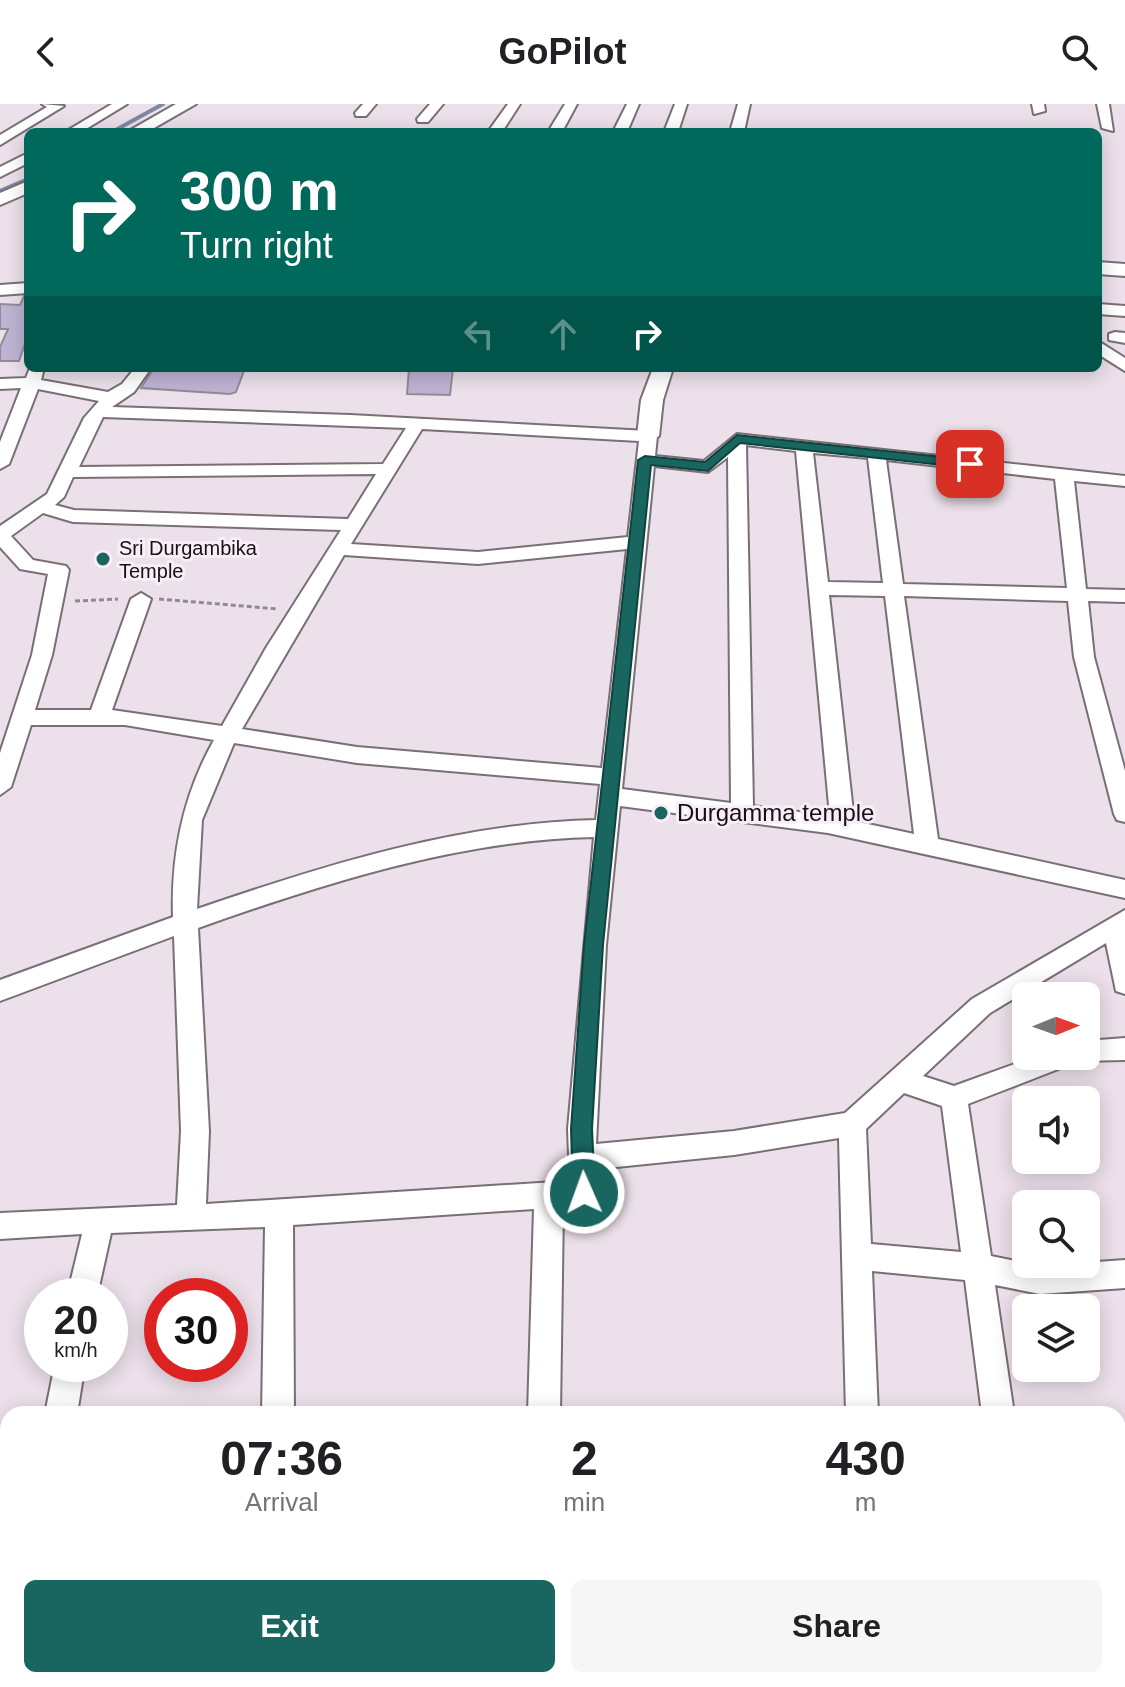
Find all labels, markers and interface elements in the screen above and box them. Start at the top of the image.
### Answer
icon: back [24,30,68,74]
icon: search [1057,30,1101,74]
text: GoPilot [499,31,627,72]
text: 300 m [180,159,339,222]
icon: right [48,160,152,264]
text: Turn right [180,225,333,266]
icon: left [457,312,501,356]
icon: ahead [541,312,585,356]
icon: right [625,312,669,356]
pin [936,430,1004,498]
icon: arrive [948,442,992,486]
place label: Sri Durgambika Temple [119,537,258,582]
marker: Sri Durgambika Temple [94,550,112,568]
place label: Durgamma temple [677,799,874,826]
marker: Durgamma temple [652,804,670,822]
north arrow [1012,982,1100,1070]
map controls [1012,982,1100,1382]
button: sound [1012,1086,1100,1174]
position arrow [542,1151,626,1235]
button: search [1012,1190,1100,1278]
speed limit sign: 30 [144,1278,248,1382]
button: layers [1012,1294,1100,1382]
text: 20 [54,1298,98,1342]
text: km/h [54,1339,98,1361]
text: 07:36 [220,1432,343,1485]
text: 2 [571,1432,598,1485]
text: 430 [826,1432,906,1485]
text: Arrival [245,1487,319,1517]
text: min [563,1487,605,1517]
text: m [855,1487,876,1517]
button: Exit [24,1580,555,1672]
button: Share [571,1580,1102,1672]

